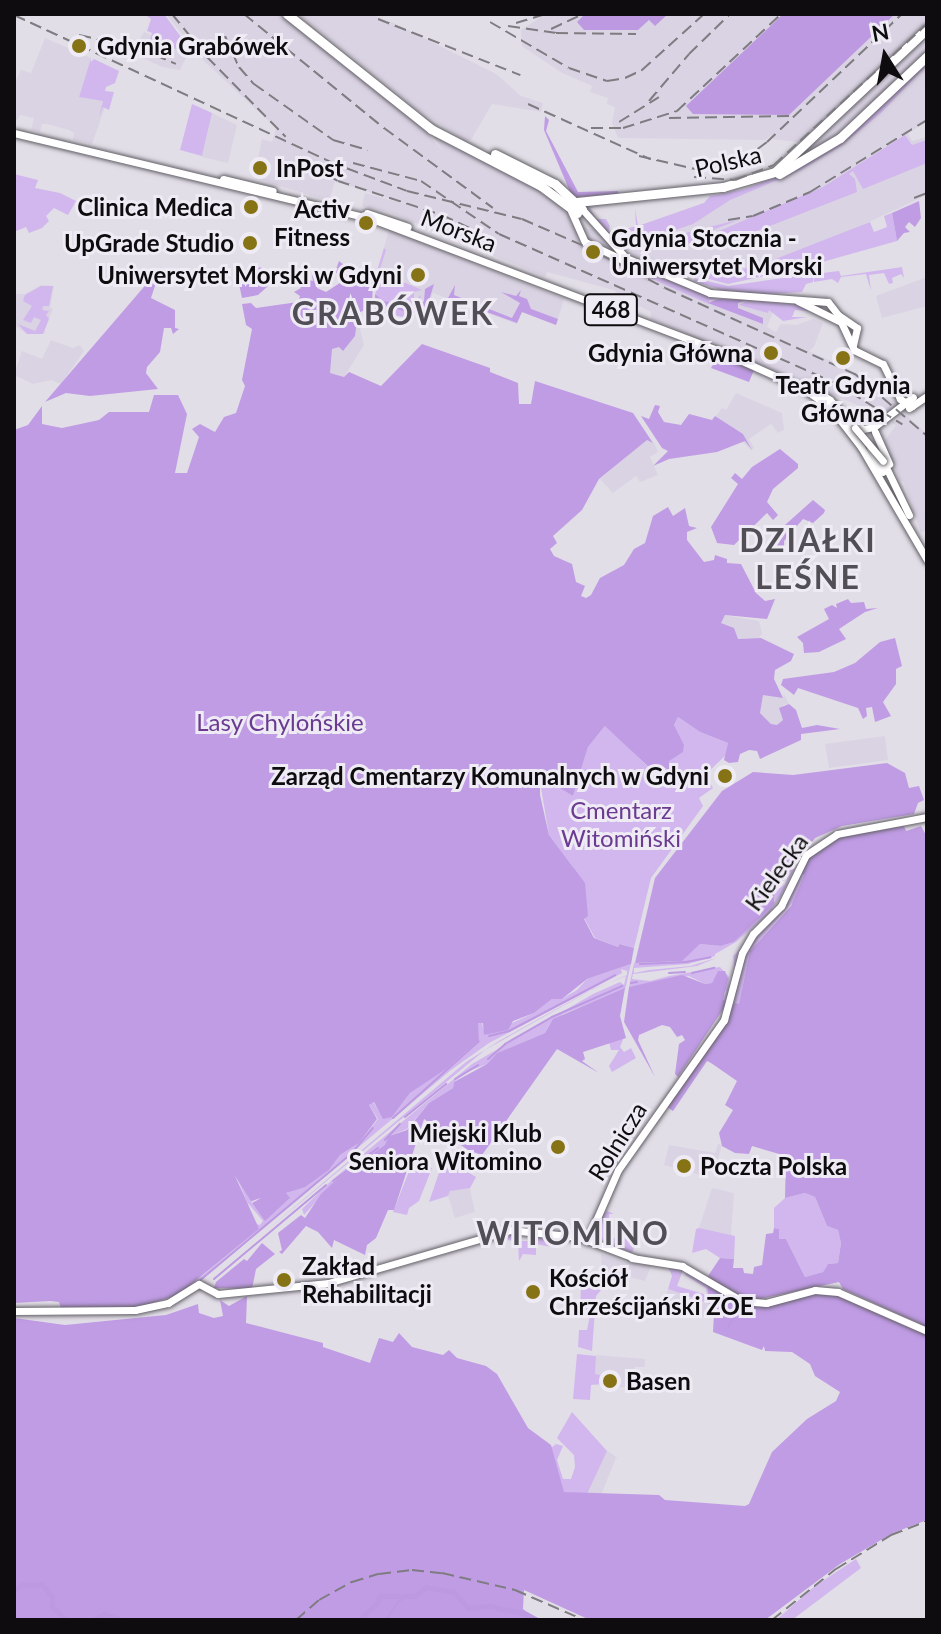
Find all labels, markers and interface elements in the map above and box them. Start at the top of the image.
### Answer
north arrow [845,16,925,96]
text: N [869,17,891,47]
place label: Gdynia Grabówek [97,32,288,60]
marker: Gdynia Grabówek [68,35,90,57]
street label: Polska [692,139,764,183]
place label: InPost [276,154,344,182]
marker: InPost [251,159,269,177]
place label: Clinica Medica [77,193,233,221]
place label: Activ Fitness [274,195,350,251]
marker: Clinica Medica [240,196,262,218]
street label: Morska [417,202,501,258]
marker: Activ Fitness [357,214,375,232]
place label: Gdynia Stocznia - Uniwersytet Morski [611,224,823,280]
place label: UpGrade Studio [64,229,234,257]
marker: UpGrade Studio [241,234,259,252]
marker: Gdynia Stocznia - Uniwersytet Morski [582,241,604,263]
place label: Uniwersytet Morski w Gdyni [96,261,402,289]
marker: Uniwersytet Morski w Gdyni [409,266,427,284]
road number: 468 [583,292,639,328]
district label: GRABÓWEK [292,294,494,332]
place label: Gdynia Główna [588,339,753,367]
marker: Gdynia Główna [760,342,782,364]
marker: Teatr Gdynia Główna [834,349,852,367]
place label: Teatr Gdynia Główna [775,371,911,427]
district label: DZIAŁKI LEŚNE [739,522,877,597]
park label: Lasy Chylońskie [196,708,364,736]
place label: Zarząd Cmentarzy Komunalnych w Gdyni [270,762,709,790]
marker: Zarząd Cmentarzy Komunalnych w Gdyni [716,767,734,785]
park label: Cmentarz Witomiński [561,796,681,852]
street label: Kielecka [738,828,814,916]
street label: Rolnicza [582,1097,652,1185]
place label: Miejski Klub Seniora Witomino [348,1119,542,1175]
marker: Miejski Klub Seniora Witomino [549,1138,567,1156]
place label: Poczta Polska [700,1152,847,1180]
marker: Poczta Polska [675,1157,693,1175]
district label: WITOMINO [476,1214,670,1252]
place label: Zakład Rehabilitacji [302,1252,432,1308]
place label: Kościół Chrześcijański ZOE [549,1264,754,1320]
marker: Zakład Rehabilitacji [273,1269,295,1291]
marker: Kościół Chrześcijański ZOE [524,1283,542,1301]
place label: Basen [626,1367,691,1395]
marker: Basen [601,1372,619,1390]

